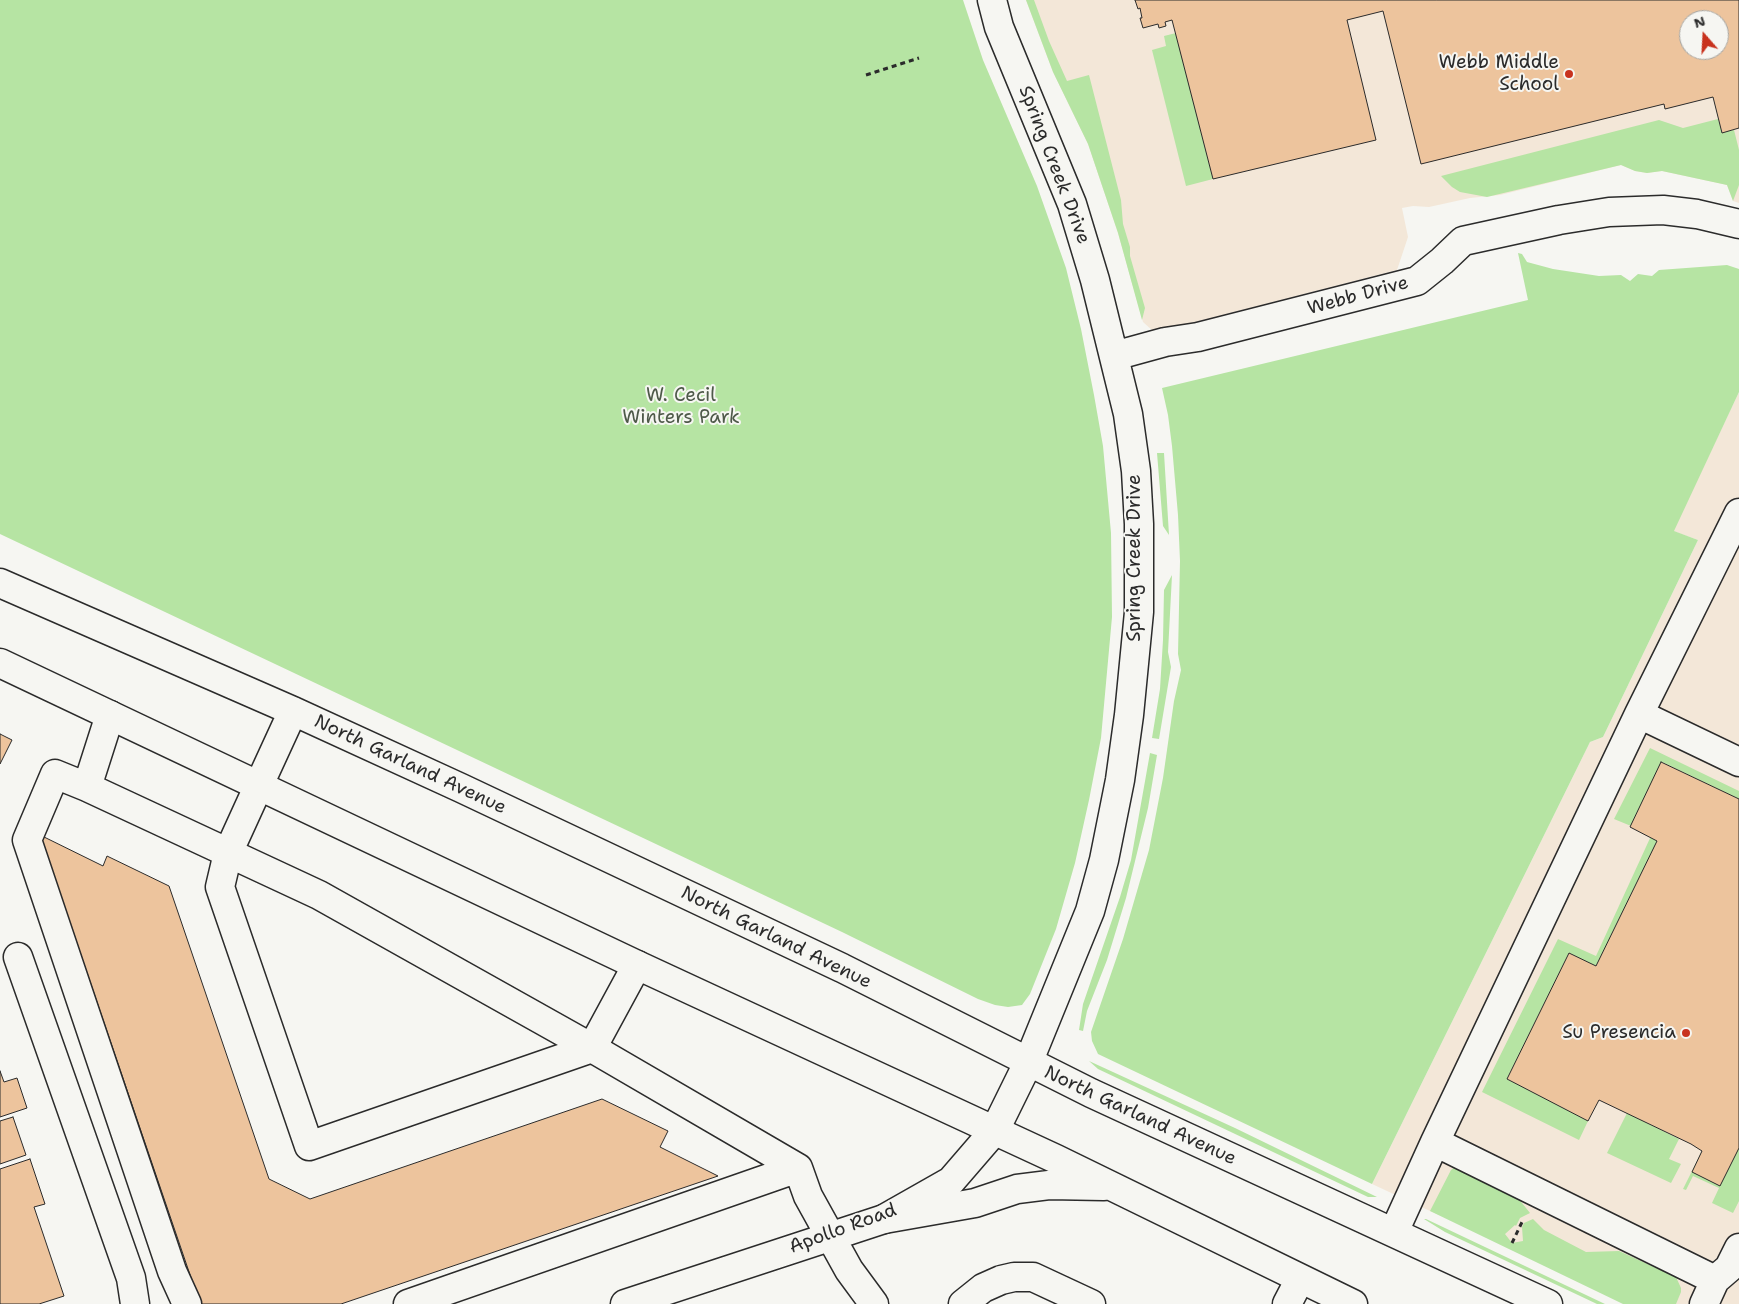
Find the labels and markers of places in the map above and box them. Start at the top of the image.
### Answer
place label: Webb Middle School [1438,52,1559,96]
marker: Webb Middle School [1563,68,1575,80]
place label: Su Presencia [1562,1022,1676,1044]
marker: Su Presencia [1680,1027,1692,1039]

